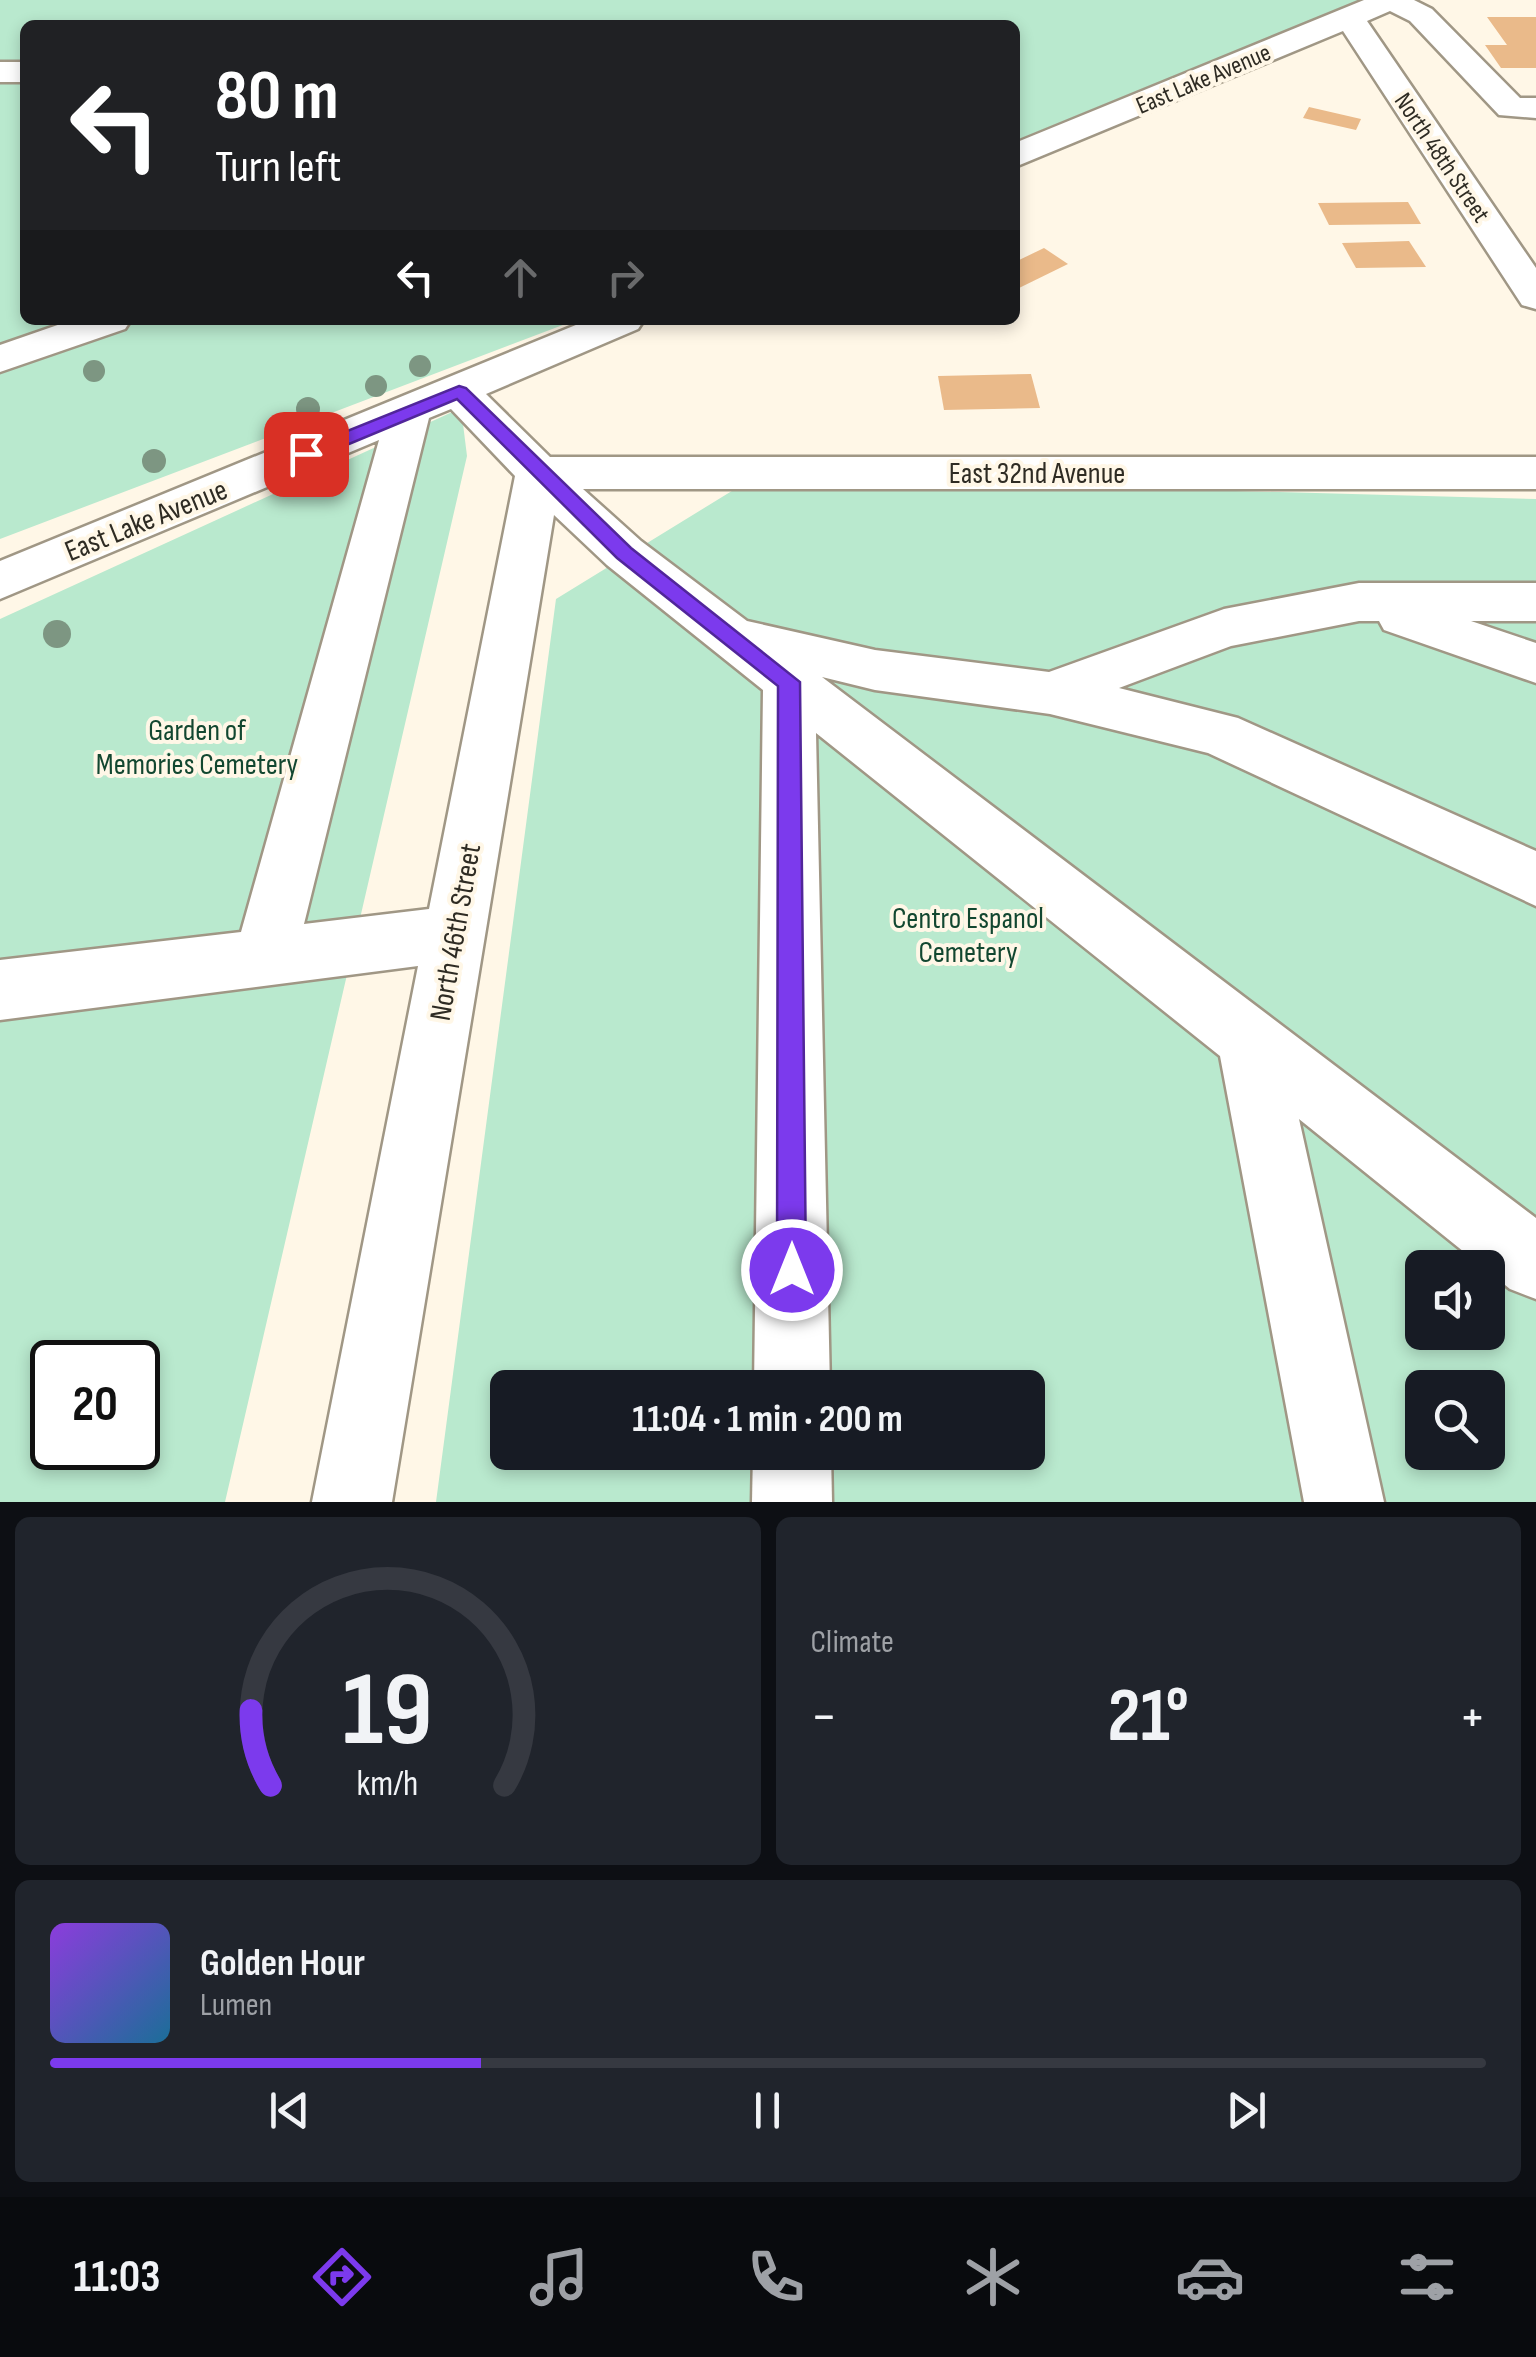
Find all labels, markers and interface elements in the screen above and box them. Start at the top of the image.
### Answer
street label: East Lake Avenue [1132,37,1276,122]
text: 80 m [215,55,339,139]
icon: left [50,60,180,190]
street label: North 48th Street [1387,87,1496,228]
text: Turn left [215,140,341,195]
icon: left [388,250,443,305]
icon: ahead [493,250,548,305]
icon: right [598,250,653,305]
pin [264,412,349,497]
icon: arrive [279,427,334,482]
street label: East 32nd Avenue [949,456,1125,492]
street label: East Lake Avenue [60,472,233,570]
park label: Garden of Memories Cemetery [96,713,299,783]
street label: North 46th Street [423,841,489,1024]
park label: Centro Espanol Cemetery [892,901,1044,971]
position arrow [740,1218,844,1322]
map controls [1405,1250,1505,1470]
button: sound [1405,1250,1505,1350]
speed limit sign: 20 [30,1340,160,1470]
button: search [1405,1370,1505,1470]
text: 11:04 · 1 min · 200 m [632,1397,903,1442]
text: Climate [811,1623,894,1662]
text: 19 [343,1649,433,1774]
text: 21° [1108,1672,1189,1763]
text: − [811,1684,837,1751]
text: + [1459,1684,1486,1751]
text: km/h [357,1763,419,1806]
text: Golden Hour [200,1941,365,1986]
text: Lumen [200,1986,272,2025]
icon: previous [262,2083,317,2138]
icon: pause [740,2083,795,2138]
icon: next [1219,2083,1274,2138]
icon: directions [307,2242,377,2312]
icon: music [524,2242,594,2312]
icon: phone [741,2242,811,2312]
icon: climate [958,2242,1028,2312]
icon: car [1175,2242,1245,2312]
icon: filters [1392,2242,1462,2312]
text: 11:03 [74,2250,160,2305]

